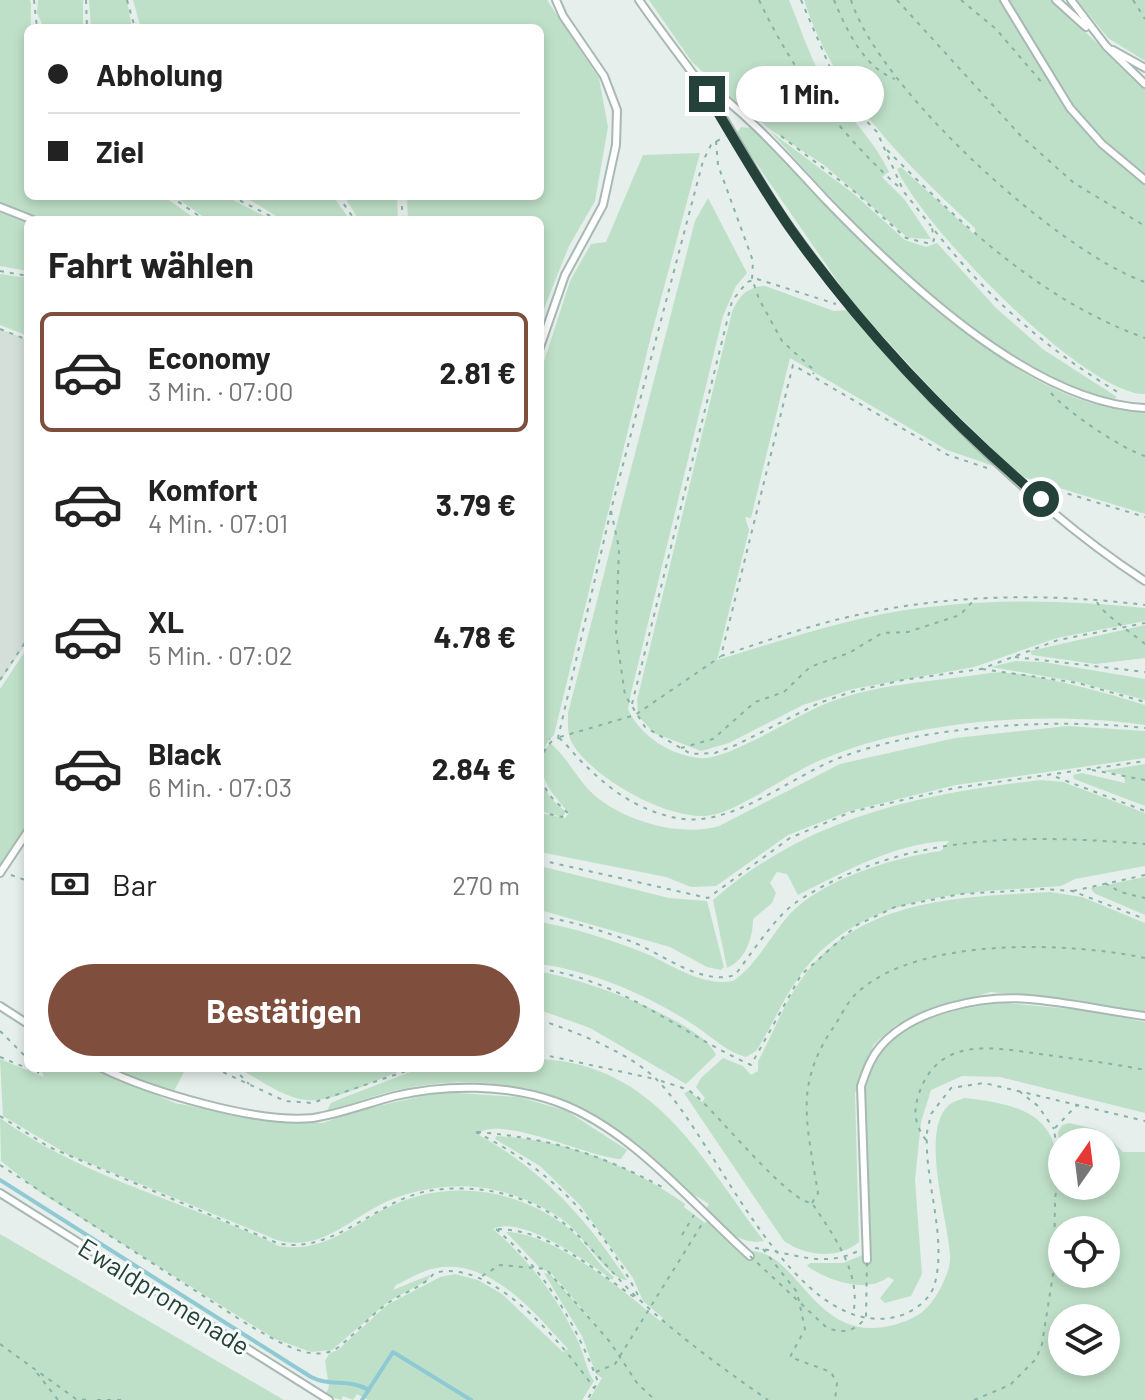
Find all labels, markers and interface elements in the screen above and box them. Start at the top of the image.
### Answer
text: Abholung [96,56,223,92]
callout: 1 Min. [735,66,883,122]
route end [689,76,725,112]
text: 1 Min. [780,78,840,109]
text: Ziel [96,133,144,169]
text: Fahrt wählen [48,242,254,285]
icon: car [52,336,124,408]
text: Economy [148,339,271,375]
text: 2.81 € [440,354,516,390]
text: 3 Min. · 07:00 [148,375,294,406]
icon: car [52,468,124,540]
text: Komfort [148,471,258,507]
route start [1023,481,1059,517]
text: 3.79 € [436,486,516,522]
text: 4 Min. · 07:01 [148,507,288,538]
icon: car [52,600,124,672]
text: XL [148,603,184,639]
text: 4.78 € [434,618,516,654]
text: 5 Min. · 07:02 [148,639,293,670]
icon: car [52,732,124,804]
text: Black [148,735,222,771]
text: 2.84 € [432,750,516,786]
text: 6 Min. · 07:03 [148,771,292,802]
icon: cash [48,862,92,906]
text: Bar [112,866,157,902]
text: 270 m [452,869,520,900]
button: Bestätigen [48,964,520,1056]
north arrow [1048,1128,1120,1200]
map controls [1048,1128,1120,1376]
button: locate [1048,1216,1120,1288]
street label: Ewaldpromenade [73,1231,256,1361]
button: layers [1048,1304,1120,1376]

